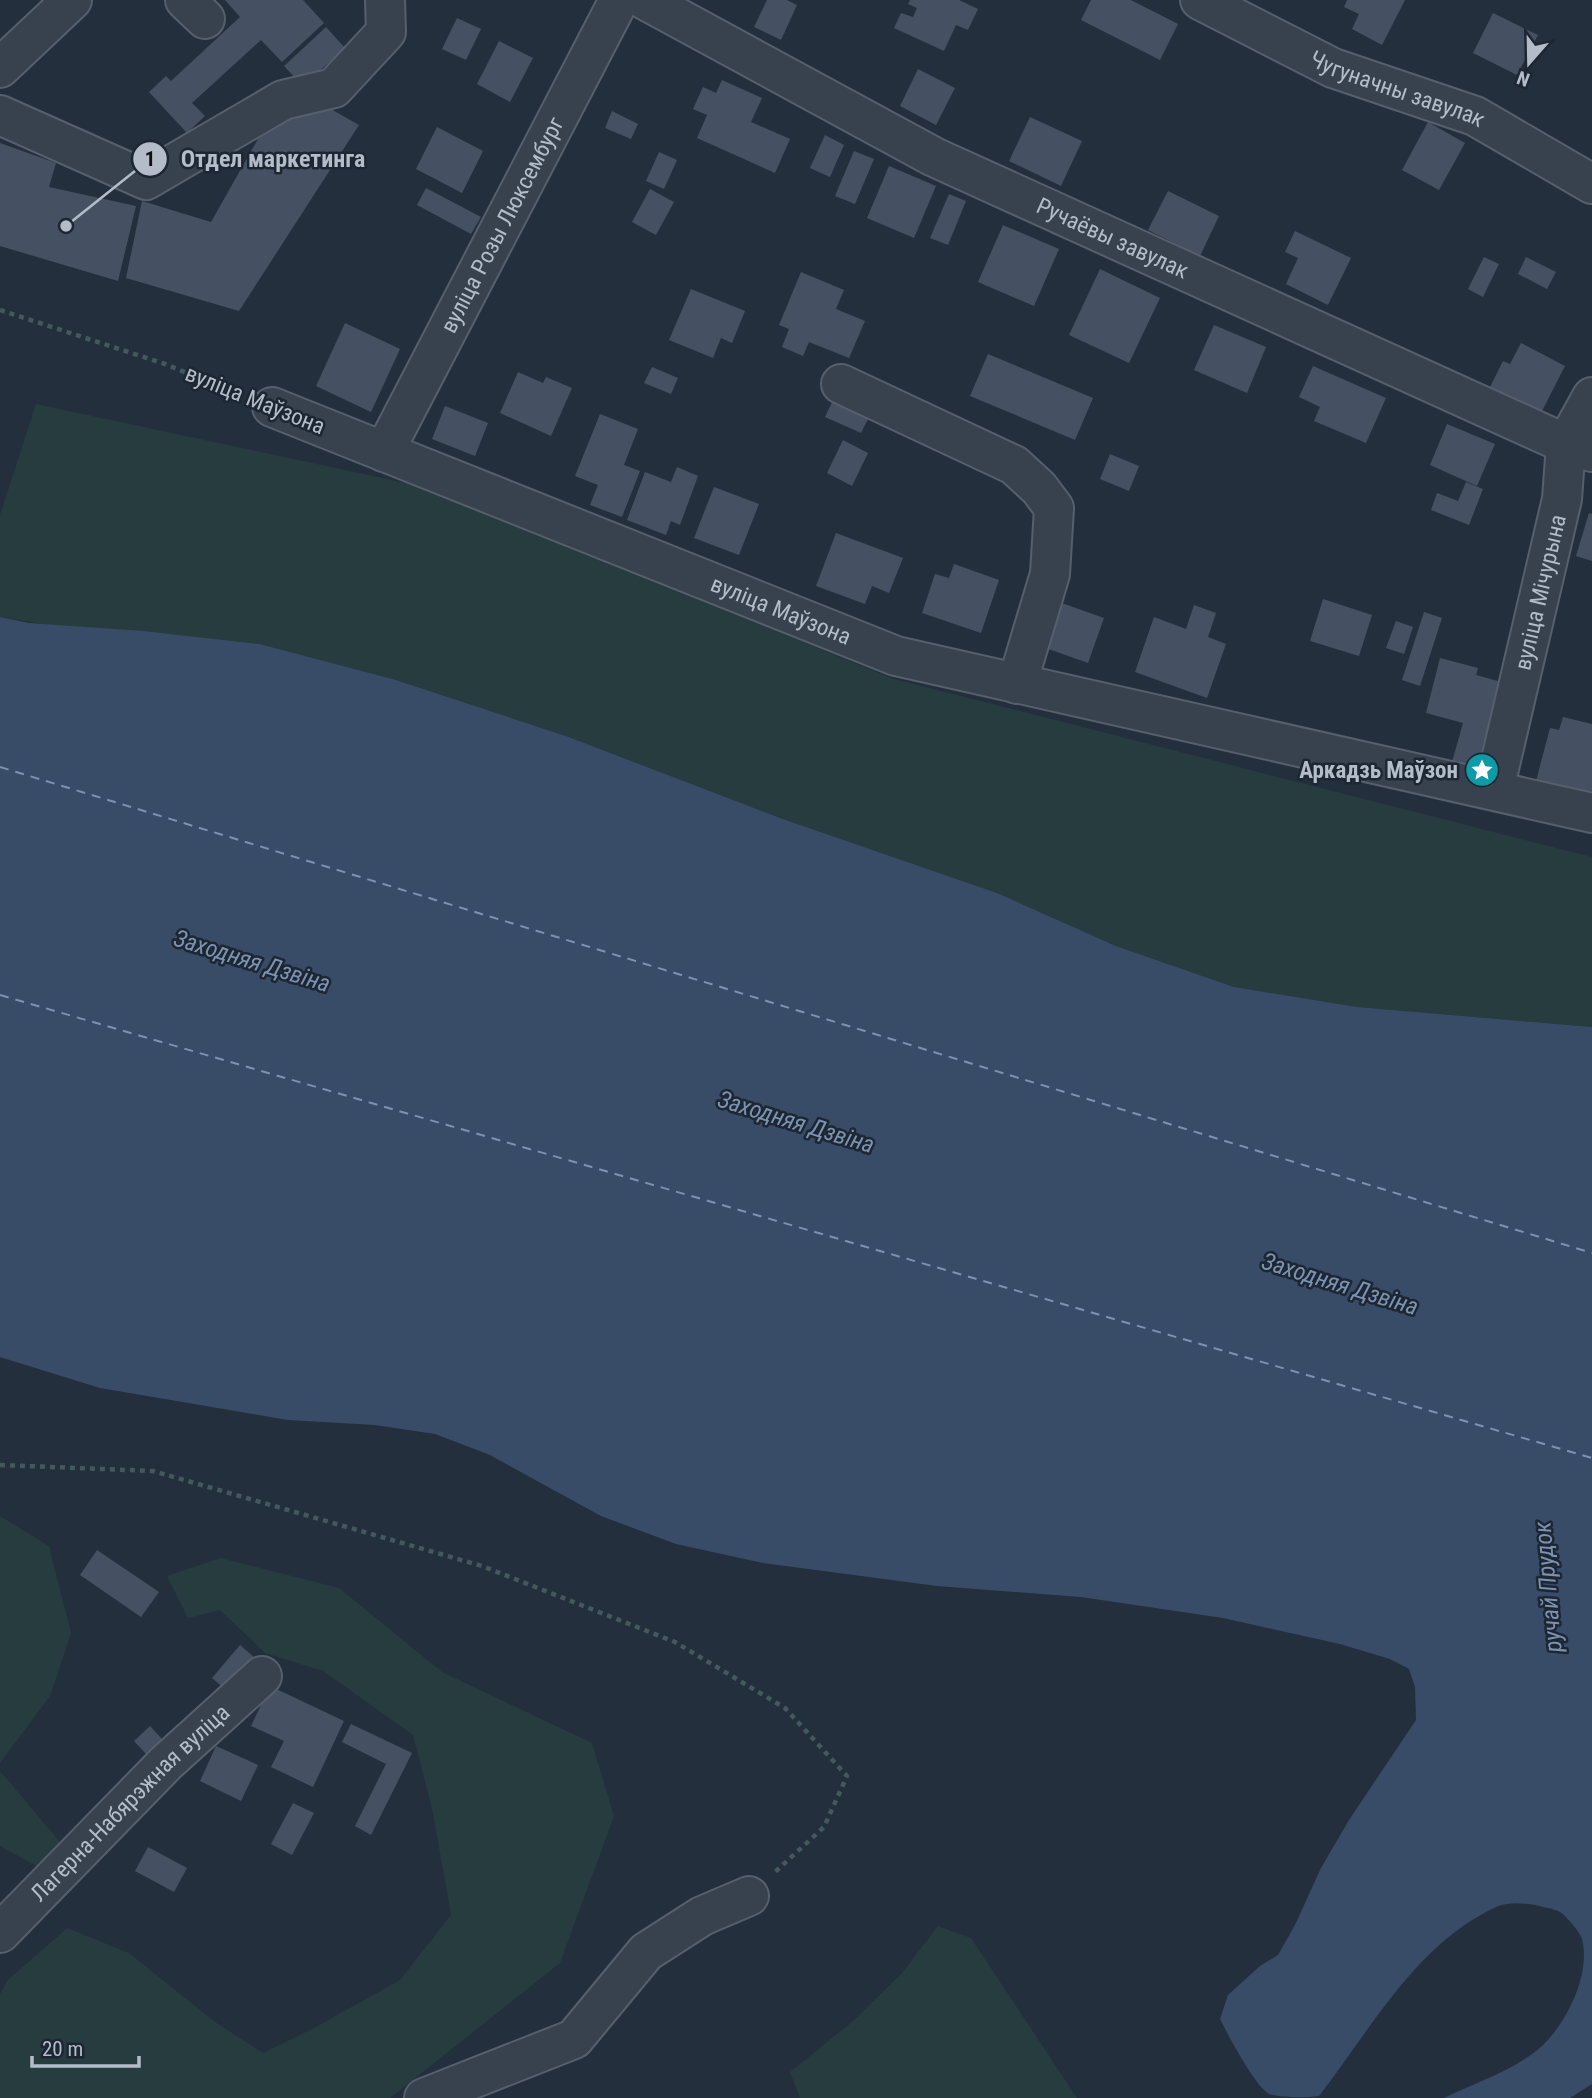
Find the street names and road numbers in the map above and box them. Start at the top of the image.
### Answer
street label: Чугуначны завулак [1305,45,1490,132]
street label: вуліца Розы Люксембург [435,112,570,337]
street label: Ручаёвы завулак [1032,192,1193,284]
street label: вуліца Маўзона [181,360,329,440]
street label: вуліца Мічурына [1509,512,1571,673]
street label: вуліца Маўзона [707,570,855,650]
street label: Лагерна-Набярэжная вуліца [25,1699,235,1907]

